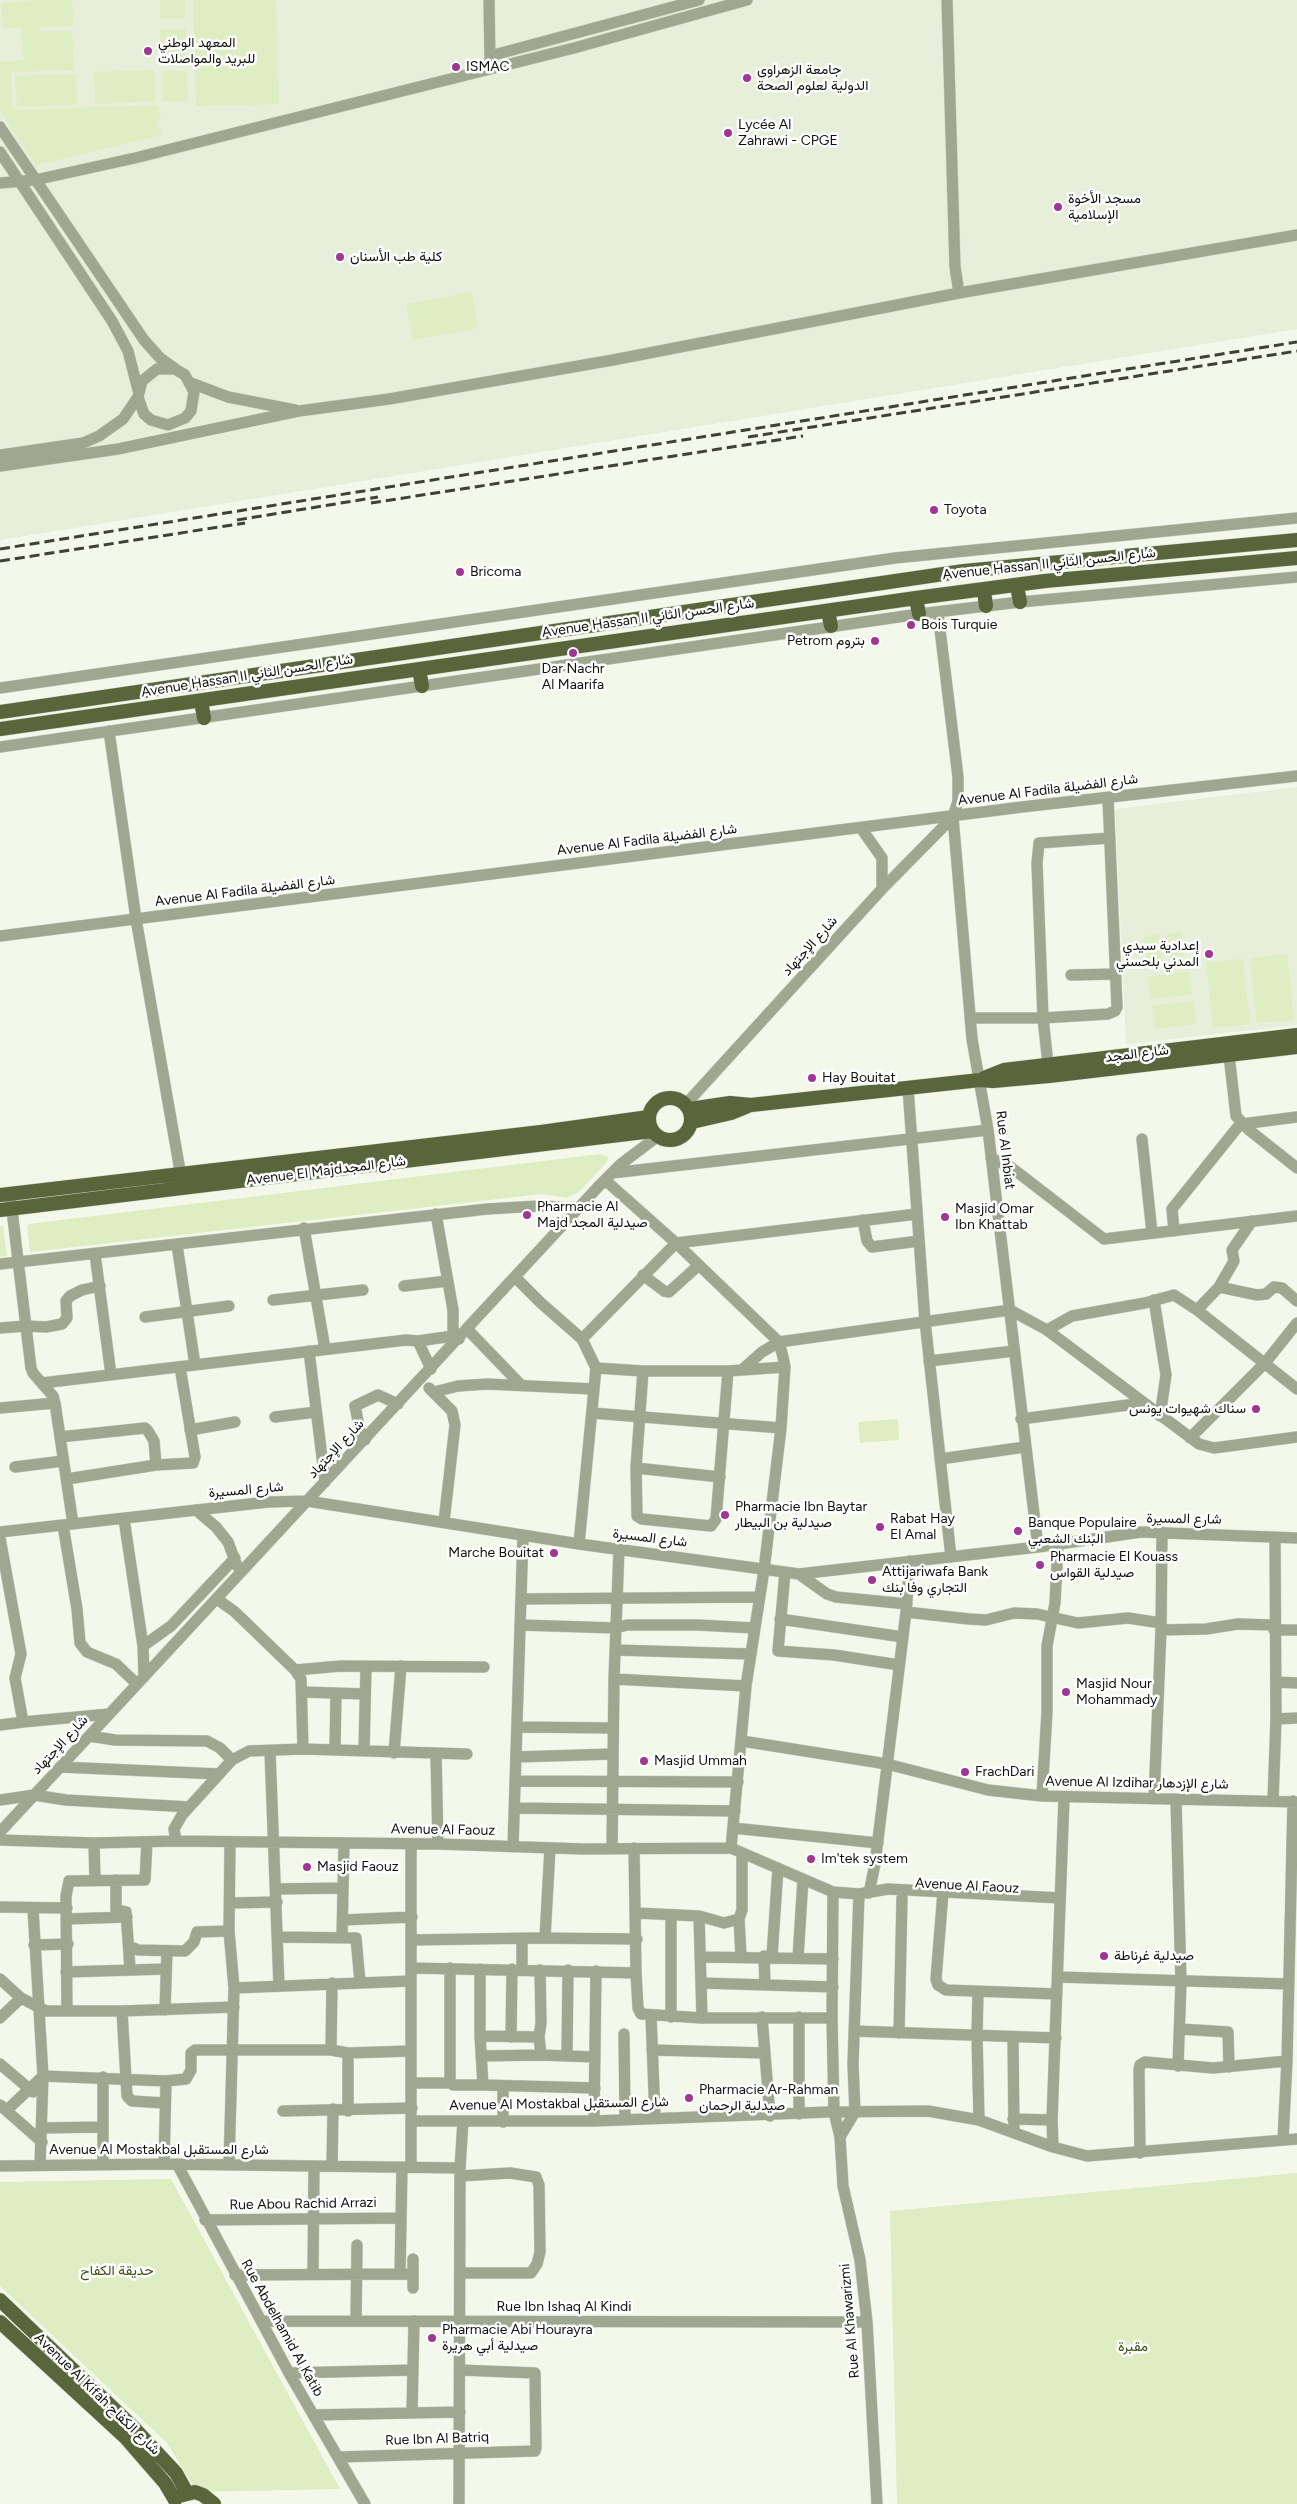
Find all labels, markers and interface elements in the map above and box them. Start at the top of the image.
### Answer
place label: المعهد الوطني للبريد والمواصلات [158,35,255,68]
marker: المعهد الوطني للبريد والمواصلات [142,45,154,57]
place label: ISMAC [466,59,510,75]
marker: ISMAC [450,61,462,73]
place label: جامعة الزهراوي الدولية لعلوم الصحة [757,62,868,94]
marker: جامعة الزهراوي الدولية لعلوم الصحة [741,72,753,84]
place label: Lycée Al Zahrawi - CPGE [738,117,838,150]
marker: Lycée Al Zahrawi - CPGE [722,127,734,139]
place label: مسجد الأخوة الإسلامية [1068,191,1141,223]
marker: مسجد الأخوة الإسلامية [1052,201,1064,213]
place label: كلية طب الأسنان [350,249,442,265]
marker: كلية طب الأسنان [334,251,346,263]
place label: Toyota [944,502,987,518]
marker: Toyota [928,504,940,516]
street label: Avenue Hassan II شارع الحسن الثاني [942,544,1156,584]
place label: Bricoma [470,564,521,580]
marker: Bricoma [454,566,466,578]
street label: Avenue Hassan II شارع الحسن الثاني [541,595,755,641]
place label: Bois Turquie [921,617,997,633]
marker: Bois Turquie [905,619,917,631]
place label: Petrom بتروم [787,633,865,649]
marker: Petrom بتروم [869,635,881,647]
marker: Dar Nachr Al Maarifa [567,647,579,659]
street label: Avenue Hassan II شارع الحسن الثاني [140,651,354,701]
place label: Dar Nachr Al Maarifa [541,661,605,694]
street label: Avenue Al Fadila شارع الفضيلة [957,771,1139,809]
street label: Avenue Al Fadila شارع الفضيلة [556,821,738,859]
street label: Avenue Al Fadila شارع الفضيلة [154,872,336,910]
street label: شارع الإجتهاد [779,913,841,979]
place label: إعدادية سيدي المدني بلحسني [1116,938,1199,970]
marker: إعدادية سيدي المدني بلحسني [1203,948,1215,960]
street label: شارع المجد [1104,1042,1170,1066]
place label: Hay Bouitat [822,1070,896,1086]
marker: Hay Bouitat [806,1072,818,1084]
street label: Rue Al Inbiat [992,1110,1018,1190]
street label: Avenue El Majdشارع المجد [245,1153,407,1189]
place label: Pharmacie Al Majd صيدلية المجد [537,1199,648,1232]
place label: Masjid Omar Ibn Khattab [955,1201,1034,1234]
marker: Pharmacie Al Majd صيدلية المجد [521,1209,533,1221]
marker: Masjid Omar Ibn Khattab [939,1211,951,1223]
place label: سناك شهيوات يونس [1129,1401,1246,1417]
marker: سناك شهيوات يونس [1250,1403,1262,1415]
street label: شارع الإجتهاد [304,1416,368,1482]
street label: شارع المسيرة [208,1478,284,1502]
place label: Pharmacie Ibn Baytar صيدلية بن البيطار [735,1499,867,1531]
marker: Pharmacie Ibn Baytar صيدلية بن البيطار [719,1509,731,1521]
street label: شارع المسيرة [1146,1510,1222,1528]
place label: Rabat Hay El Amal [890,1511,955,1544]
place label: Banque Populaire البنك الشعبي [1028,1515,1137,1548]
marker: Rabat Hay El Amal [874,1521,886,1533]
street label: شارع المسيرة [612,1525,688,1551]
marker: Banque Populaire البنك الشعبي [1012,1525,1024,1537]
place label: Marche Bouitat [448,1545,544,1561]
marker: Marche Bouitat [548,1547,560,1559]
place label: Pharmacie El Kouass صيدلية القواس [1050,1549,1178,1581]
marker: Pharmacie El Kouass صيدلية القواس [1034,1559,1046,1571]
place label: Attijariwafa Bank التجاري وفا بنك [882,1564,988,1596]
marker: Attijariwafa Bank التجاري وفا بنك [866,1574,878,1586]
place label: Masjid Nour Mohammady [1076,1676,1157,1708]
marker: Masjid Nour Mohammady [1060,1686,1072,1698]
street label: شارع الإجتهاد [28,1712,92,1778]
place label: Masjid Ummah [654,1753,747,1769]
marker: Masjid Ummah [638,1755,650,1767]
place label: FrachDari [975,1764,1034,1780]
marker: FrachDari [959,1766,971,1778]
street label: Avenue Al Izdihar شارع الإزدهار [1045,1773,1229,1793]
street label: Avenue Al Faouz [391,1821,495,1839]
place label: Im'tek system [821,1851,908,1867]
marker: Im'tek system [805,1853,817,1865]
place label: Masjid Faouz [317,1859,399,1875]
marker: Masjid Faouz [301,1861,313,1873]
street label: Avenue Al Faouz [914,1875,1020,1897]
place label: صيدلية غرناطة [1114,1948,1194,1964]
marker: صيدلية غرناطة [1098,1950,1110,1962]
place label: Pharmacie Ar-Rahman صيدلية الرحمان [699,2082,838,2114]
marker: Pharmacie Ar-Rahman صيدلية الرحمان [683,2092,695,2104]
street label: Avenue Al Mostakbal شارع المستقبل [449,2094,669,2114]
street label: Avenue Al Mostakbal شارع المستقبل [49,2142,269,2158]
street label: Rue Abou Rachid Arrazi [229,2194,377,2214]
street label: Rue Abdelhamid Al Katib [237,2256,327,2400]
park label: حديقة الكفاح [80,2263,154,2279]
street label: Rue Al Khawarizmi [837,2263,863,2379]
street label: Rue Ibn Ishaq Al Kindi [497,2299,631,2315]
place label: Pharmacie Abi Hourayra صيدلية أبي هريرة [442,2322,593,2354]
street label: Avenue Al Kifah شارع الكفاح [31,2330,163,2458]
marker: Pharmacie Abi Hourayra صيدلية أبي هريرة [426,2332,438,2344]
park label: مقبرة [1118,2339,1148,2355]
street label: Rue Ibn Al Batriq [385,2429,489,2449]

